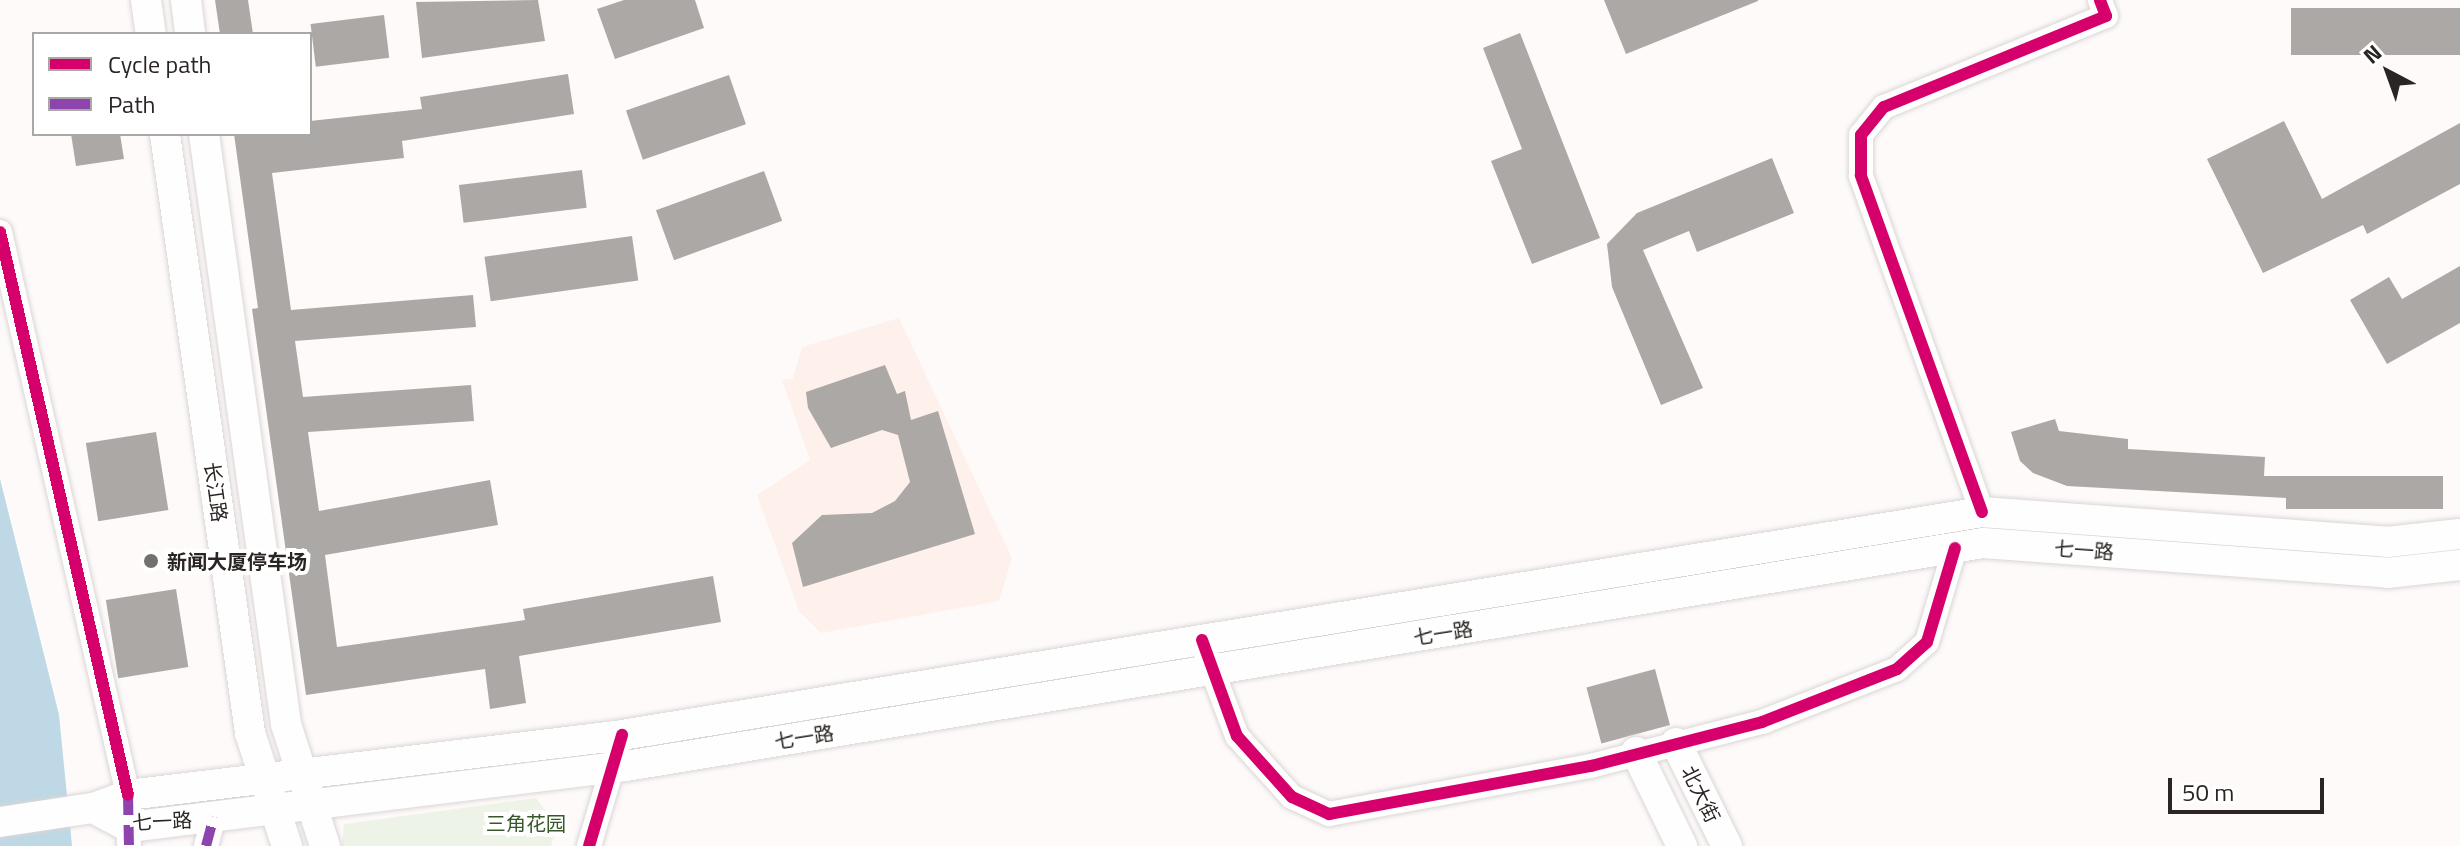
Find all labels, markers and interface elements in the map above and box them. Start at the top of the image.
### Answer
legend [32,32,312,136]
north arrow [2348,32,2428,112]
text: N [2355,36,2389,72]
text: Cycle path [108,46,211,82]
text: Path [108,86,155,122]
street label: 长江路 [200,461,232,523]
street label: 七一路 [2053,536,2115,564]
place label: 新闻大厦停车场 [167,549,307,573]
marker: 新闻大厦停车场 [142,552,160,570]
street label: 七一路 [1411,616,1475,650]
street label: 七一路 [772,720,836,754]
street label: 北大街 [1677,762,1725,826]
scale bar [2172,762,2328,812]
text: 50 m [2182,774,2234,810]
street label: 七一路 [131,807,193,835]
park label: 三角花园 [486,811,566,835]

